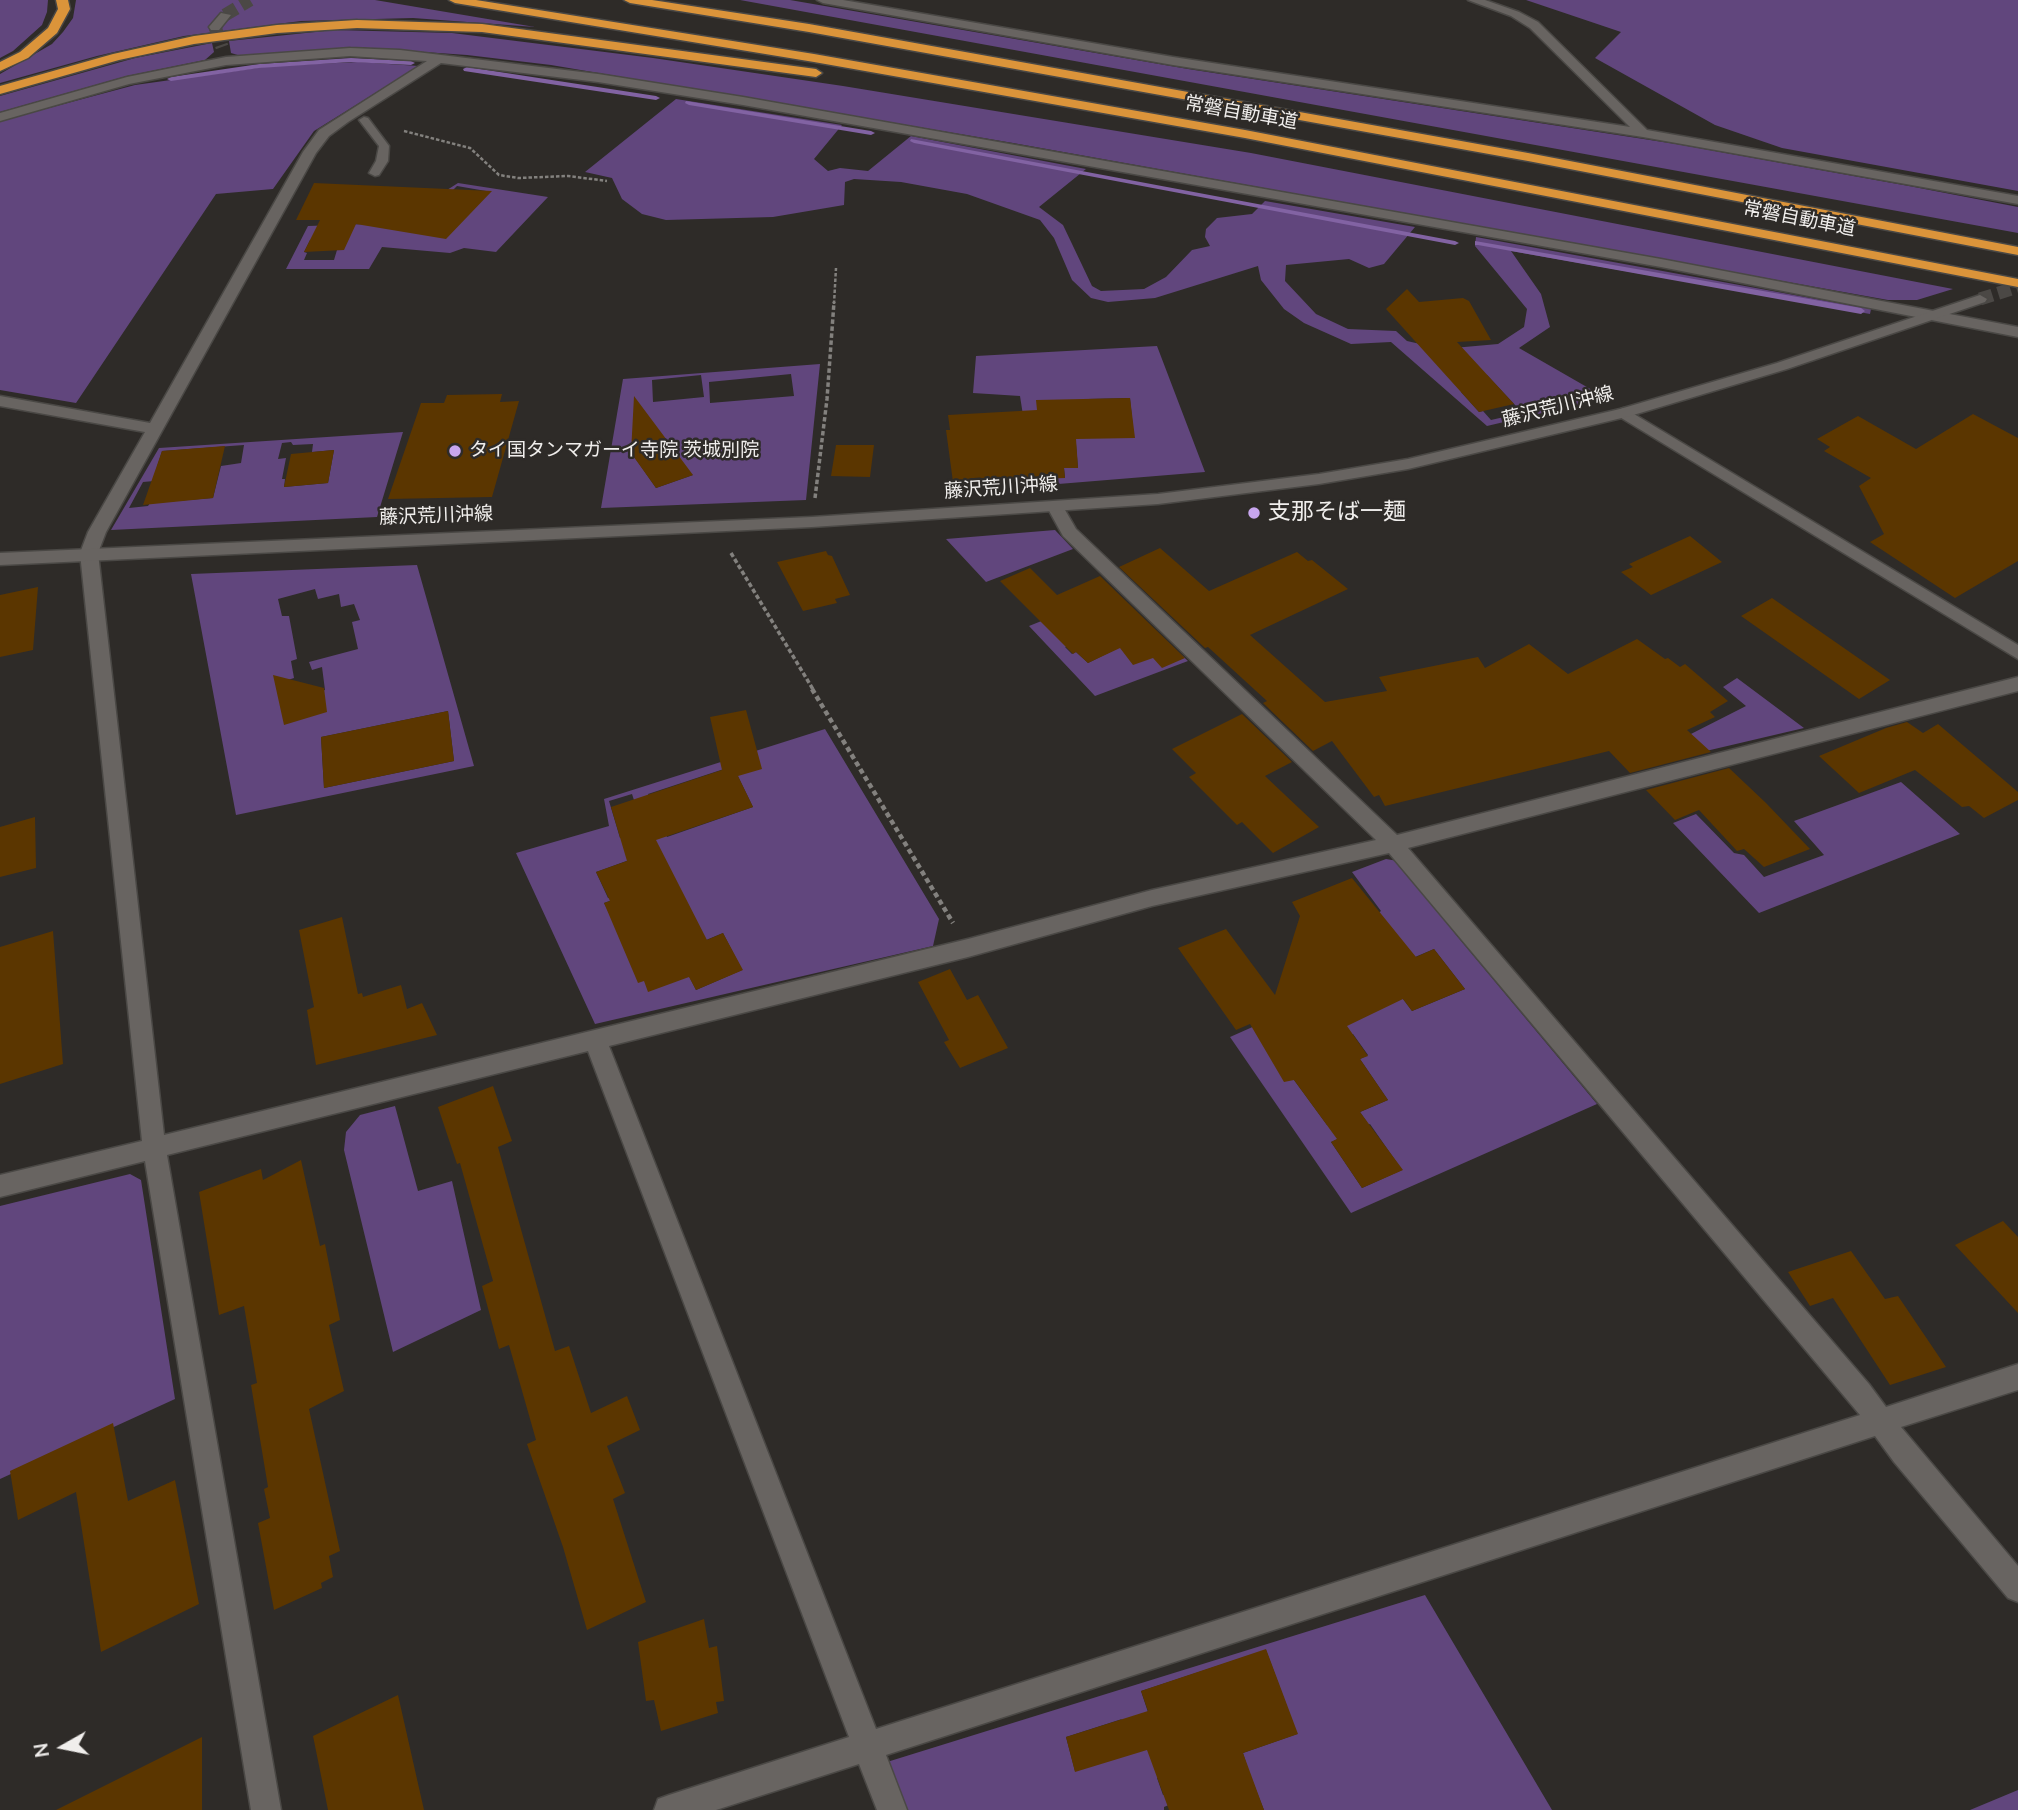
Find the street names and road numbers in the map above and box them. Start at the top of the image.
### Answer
street label: 常磐自動車道 [1183,93,1299,135]
street label: 常磐自動車道 [1741,198,1857,242]
street label: 藤沢荒川沖線 [1500,383,1616,433]
street label: 藤沢荒川沖線 [943,474,1059,504]
street label: 藤沢荒川沖線 [379,504,493,530]

